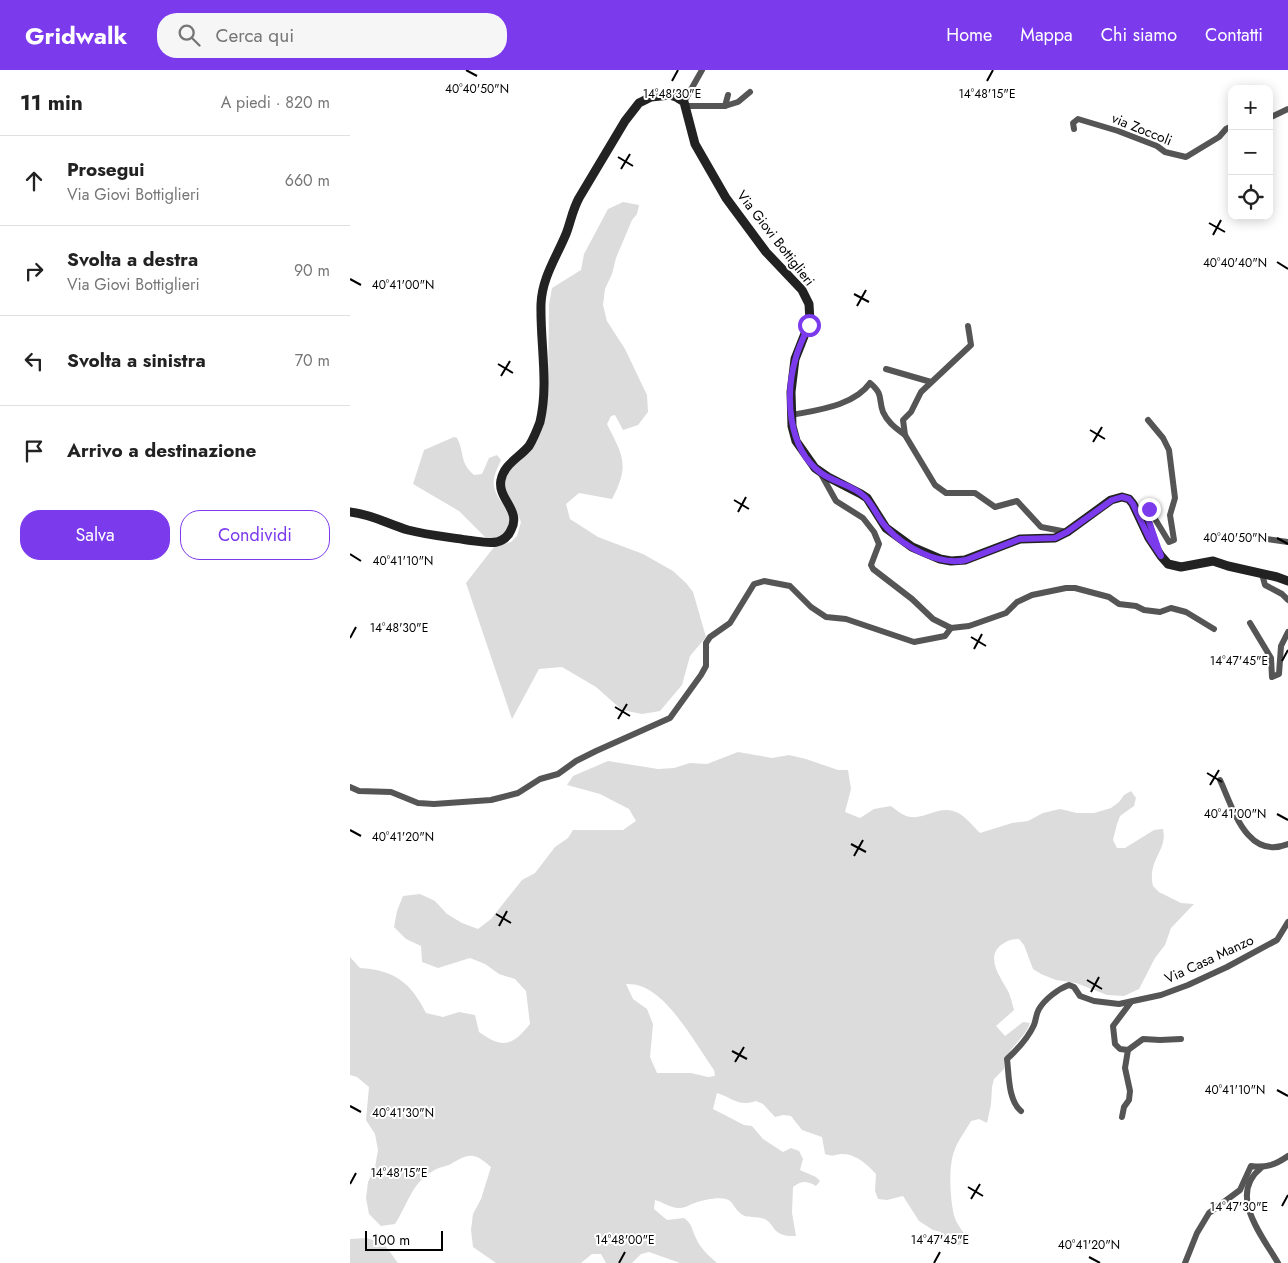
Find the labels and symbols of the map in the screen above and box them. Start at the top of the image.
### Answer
text: 40°40'50"N [445,80,509,98]
text: 14°48'30"E [643,85,701,103]
text: 14°48'15"E [958,85,1016,103]
street label: via Zoccoli [1109,108,1175,150]
street label: Via Giovi Bottiglieri [732,186,820,290]
text: 40°40'40"N [1203,254,1267,272]
text: 40°41'00"N [372,276,434,294]
route start [798,314,821,337]
route end [1138,498,1161,521]
text: 40°40'50"N [1203,529,1267,547]
text: 40°41'10"N [373,552,433,570]
text: 14°48'30"E [370,619,428,637]
text: 14°47'45"E [1210,652,1268,670]
text: 40°41'00"N [1204,805,1266,823]
text: 40°41'20"N [372,828,434,846]
street label: Via Casa Manzo [1161,929,1257,988]
text: 40°41'10"N [1205,1081,1265,1099]
text: 40°41'30"N [372,1104,434,1122]
text: 14°48'15"E [370,1164,428,1182]
text: 14°47'30"E [1210,1198,1268,1216]
scale bar [365,1228,442,1251]
text: 14°48'00"E [595,1231,655,1249]
text: 14°47'45"E [911,1231,969,1249]
text: 40°41'20"N [1058,1236,1120,1254]

